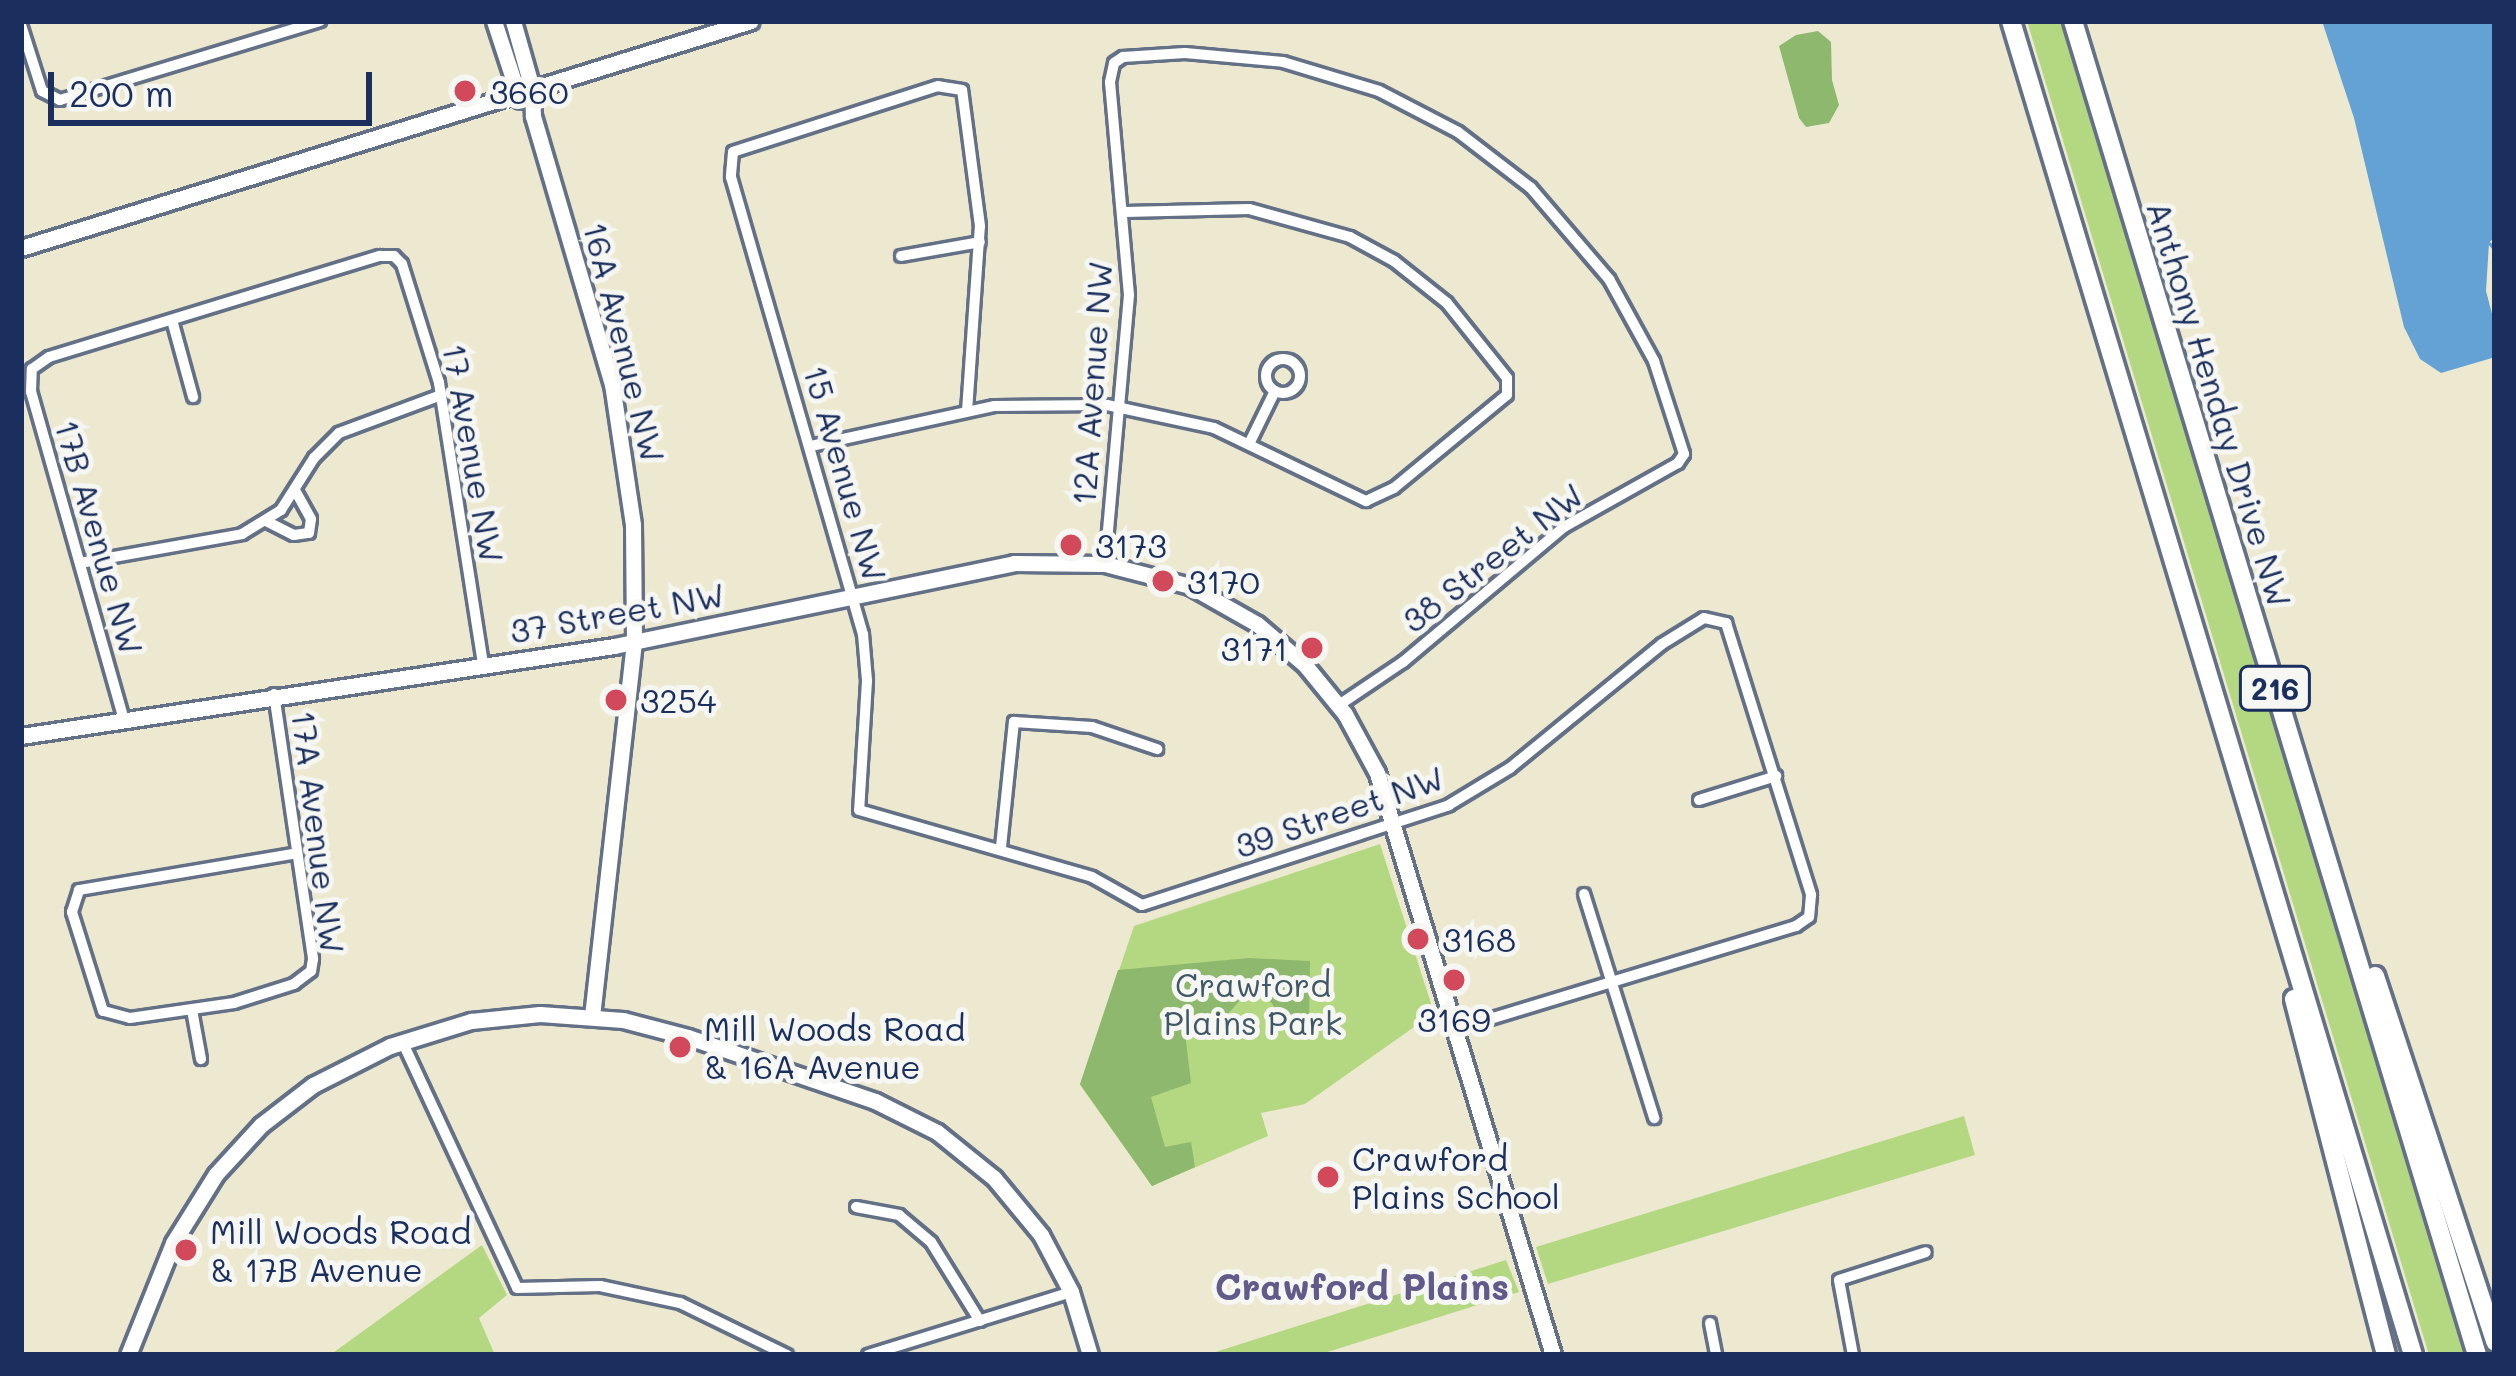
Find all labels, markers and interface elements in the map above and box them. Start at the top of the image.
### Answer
scale bar [54,48,378,122]
text: 200 m [69,69,174,116]
place label: 3660 [489,71,569,111]
marker: 3660 [452,78,478,104]
street label: Anthony Henday Drive NW [2139,196,2301,612]
street label: 16A Avenue NW [576,218,674,466]
street label: 12A Avenue NW [1063,260,1119,506]
street label: 17 Avenue NW [435,340,513,566]
street label: 15 Avenue NW [796,361,896,585]
street label: 17B Avenue NW [48,415,152,659]
street label: 38 Street NW [1394,474,1590,640]
place label: 3173 [1095,525,1167,565]
marker: 3173 [1058,532,1084,558]
place label: 3170 [1187,561,1260,601]
marker: 3170 [1150,568,1176,594]
street label: 37 Street NW [507,574,727,650]
place label: 3171 [1221,628,1288,668]
marker: 3171 [1299,635,1325,661]
road number: 216 [2236,664,2314,712]
place label: 3254 [640,680,716,720]
marker: 3254 [603,687,629,713]
street label: 17A Avenue NW [284,708,354,956]
street label: 39 Street NW [1229,757,1449,865]
place label: 3168 [1442,919,1516,959]
marker: 3168 [1405,926,1431,952]
park label: Crawford Plains Park [1164,964,1342,1042]
marker: 3169 [1441,967,1467,993]
place label: 3169 [1417,999,1491,1039]
place label: Mill Woods Road & 16A Avenue [704,1008,965,1086]
marker: Mill Woods Road & 16A Avenue [667,1034,693,1060]
place label: Crawford Plains School [1352,1138,1560,1216]
marker: Crawford Plains School [1315,1164,1341,1190]
place label: Mill Woods Road & 17B Avenue [210,1211,471,1289]
marker: Mill Woods Road & 17B Avenue [173,1237,199,1263]
district label: Crawford Plains [1215,1264,1509,1308]

